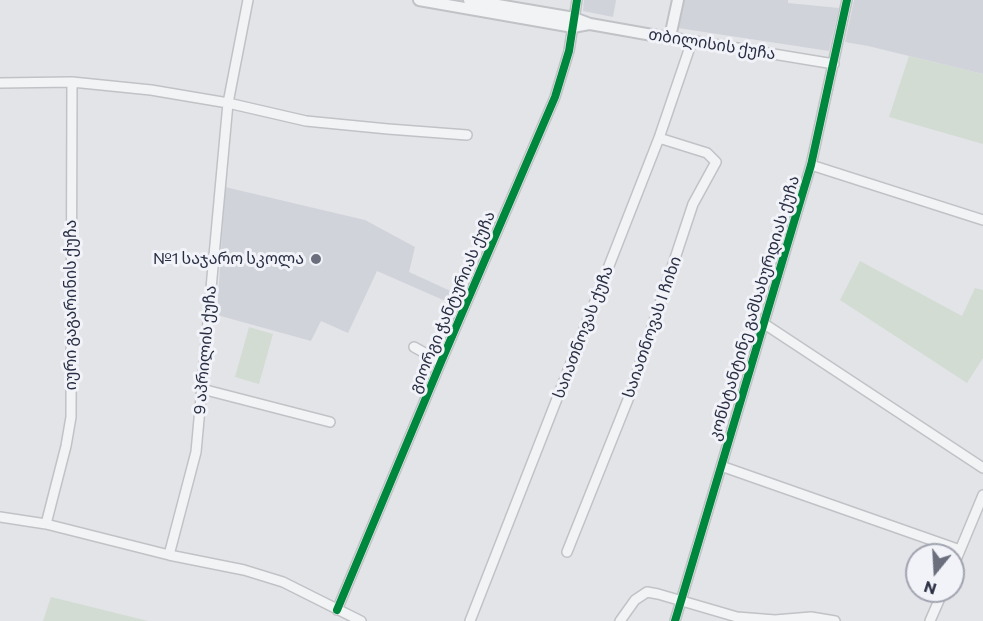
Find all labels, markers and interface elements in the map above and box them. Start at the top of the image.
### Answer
street label: თბილისის ქუჩა [647,24,777,64]
street label: კონსტანტინე გამსახურდიას ქუჩა [704,173,804,443]
street label: გიორგი ჭანტურიას ქუჩა [405,208,499,396]
street label: იური გაგარინის ქუჩა [61,220,81,390]
place label: №1 საჯარო სკოლა [153,249,304,269]
marker: №1 საჯარო სკოლა [309,252,323,266]
street label: საიათნოვას I ჩიხი [619,254,685,400]
street label: საიათნოვას ქუჩა [549,263,617,401]
street label: 9 აპრილის ქუჩა [190,285,220,415]
north arrow [905,543,965,603]
text: N [921,578,939,600]

